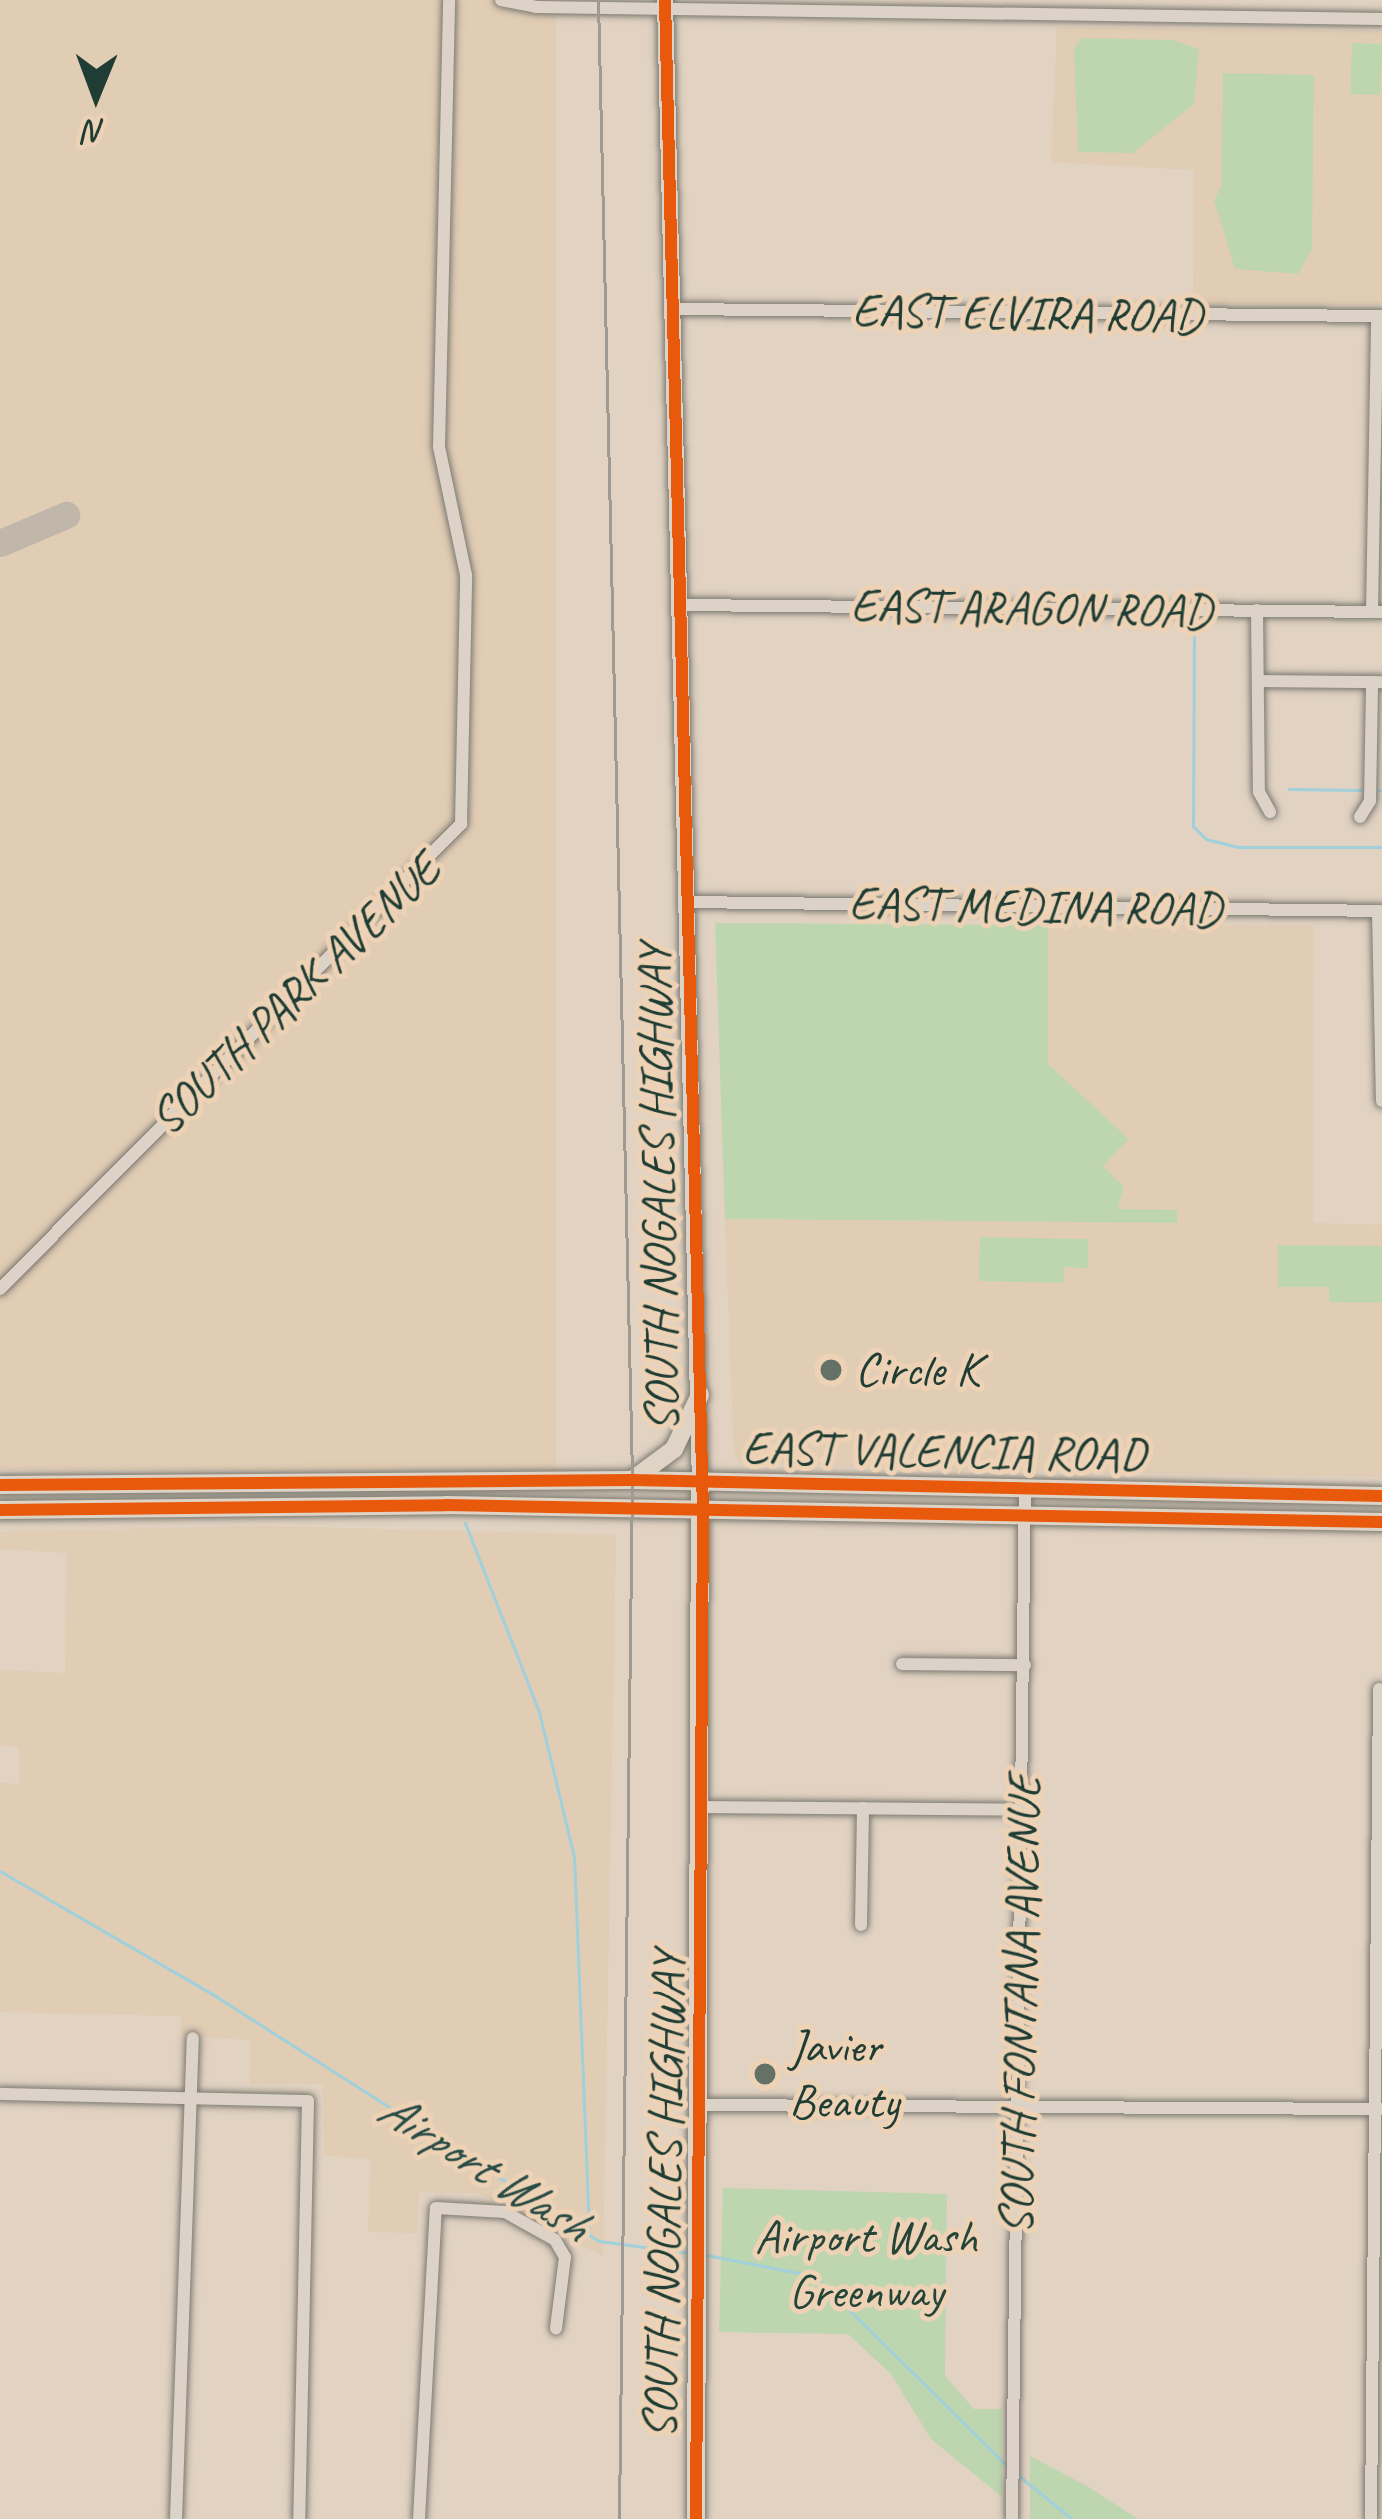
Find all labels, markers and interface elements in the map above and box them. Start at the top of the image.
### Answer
north arrow [36,36,156,156]
text: N [85,111,106,153]
street label: EAST ELVIRA ROAD [851,281,1203,345]
street label: EAST ARAGON ROAD [847,576,1215,640]
street label: SOUTH PARK AVENUE [138,841,452,1147]
street label: EAST MEDINA ROAD [846,874,1224,938]
street label: SOUTH NOGALES HIGHWAY [625,944,691,1432]
place label: Circle K [855,1341,980,1399]
marker: Circle K [818,1357,844,1383]
street label: EAST VALENCIA ROAD [744,1419,1144,1483]
street label: SOUTH FONTANA AVENUE [987,1774,1053,2236]
street label: SOUTH NOGALES HIGHWAY [631,1951,697,2439]
place label: Javier Beauty [789,2017,899,2130]
marker: Javier Beauty [752,2061,778,2087]
water label: Airport Wash [367,2077,601,2255]
park label: Airport Wash Greenway [754,2207,978,2320]

